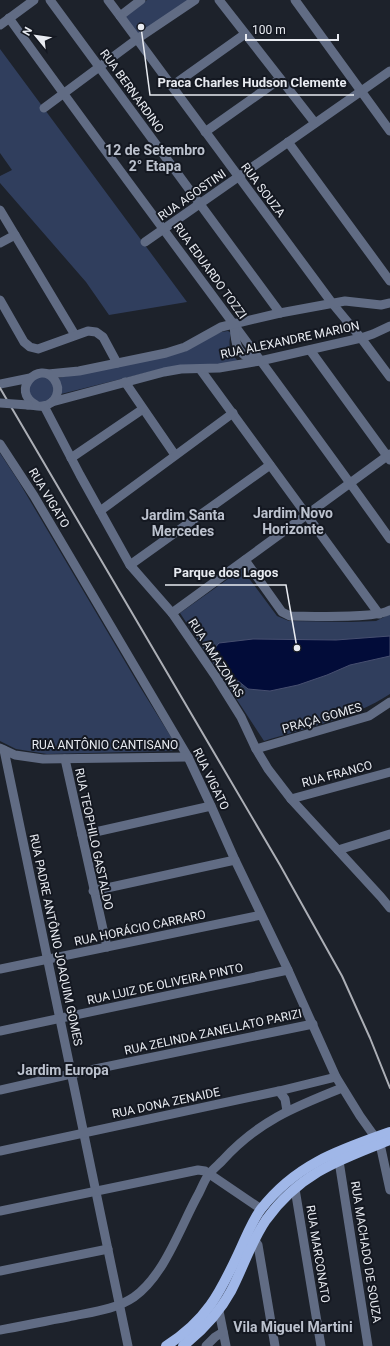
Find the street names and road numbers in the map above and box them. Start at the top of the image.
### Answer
street label: RUA BERNARDINO [97,47,167,135]
street label: RUA SOUZA [238,160,288,220]
street label: RUA AGOSTINI [155,166,229,224]
street label: RUA EDUARDO TOZZI [171,220,249,322]
street label: RUA ALEXANDRE MARION [219,318,361,362]
street label: RUA VIGATO [26,466,72,530]
street label: RUA AMAZONAS [185,616,247,700]
street label: PRAÇA GOMES [281,700,363,736]
street label: RUA ANTÔNIO CANTISANO [32,737,178,752]
street label: RUA VIGATO [190,746,232,812]
street label: RUA FRANCO [300,758,374,790]
street label: RUA TEOPHILO GASTALDO [72,767,116,911]
street label: RUA PADRE ANTÔNIO JOAQUIM GOMES [27,833,86,1047]
street label: RUA HORÁCIO CARRARO [73,906,207,949]
street label: RUA LUIZ DE OLIVEIRA PINTO [86,961,244,1007]
street label: RUA ZELINDA ZANELLATO PARIZI [123,1006,303,1058]
street label: RUA DONA ZENAIDE [111,1085,221,1121]
street label: RUA MACHADO DE SOUZA [348,1180,384,1324]
street label: RUA MARCONATO [303,1204,333,1304]

